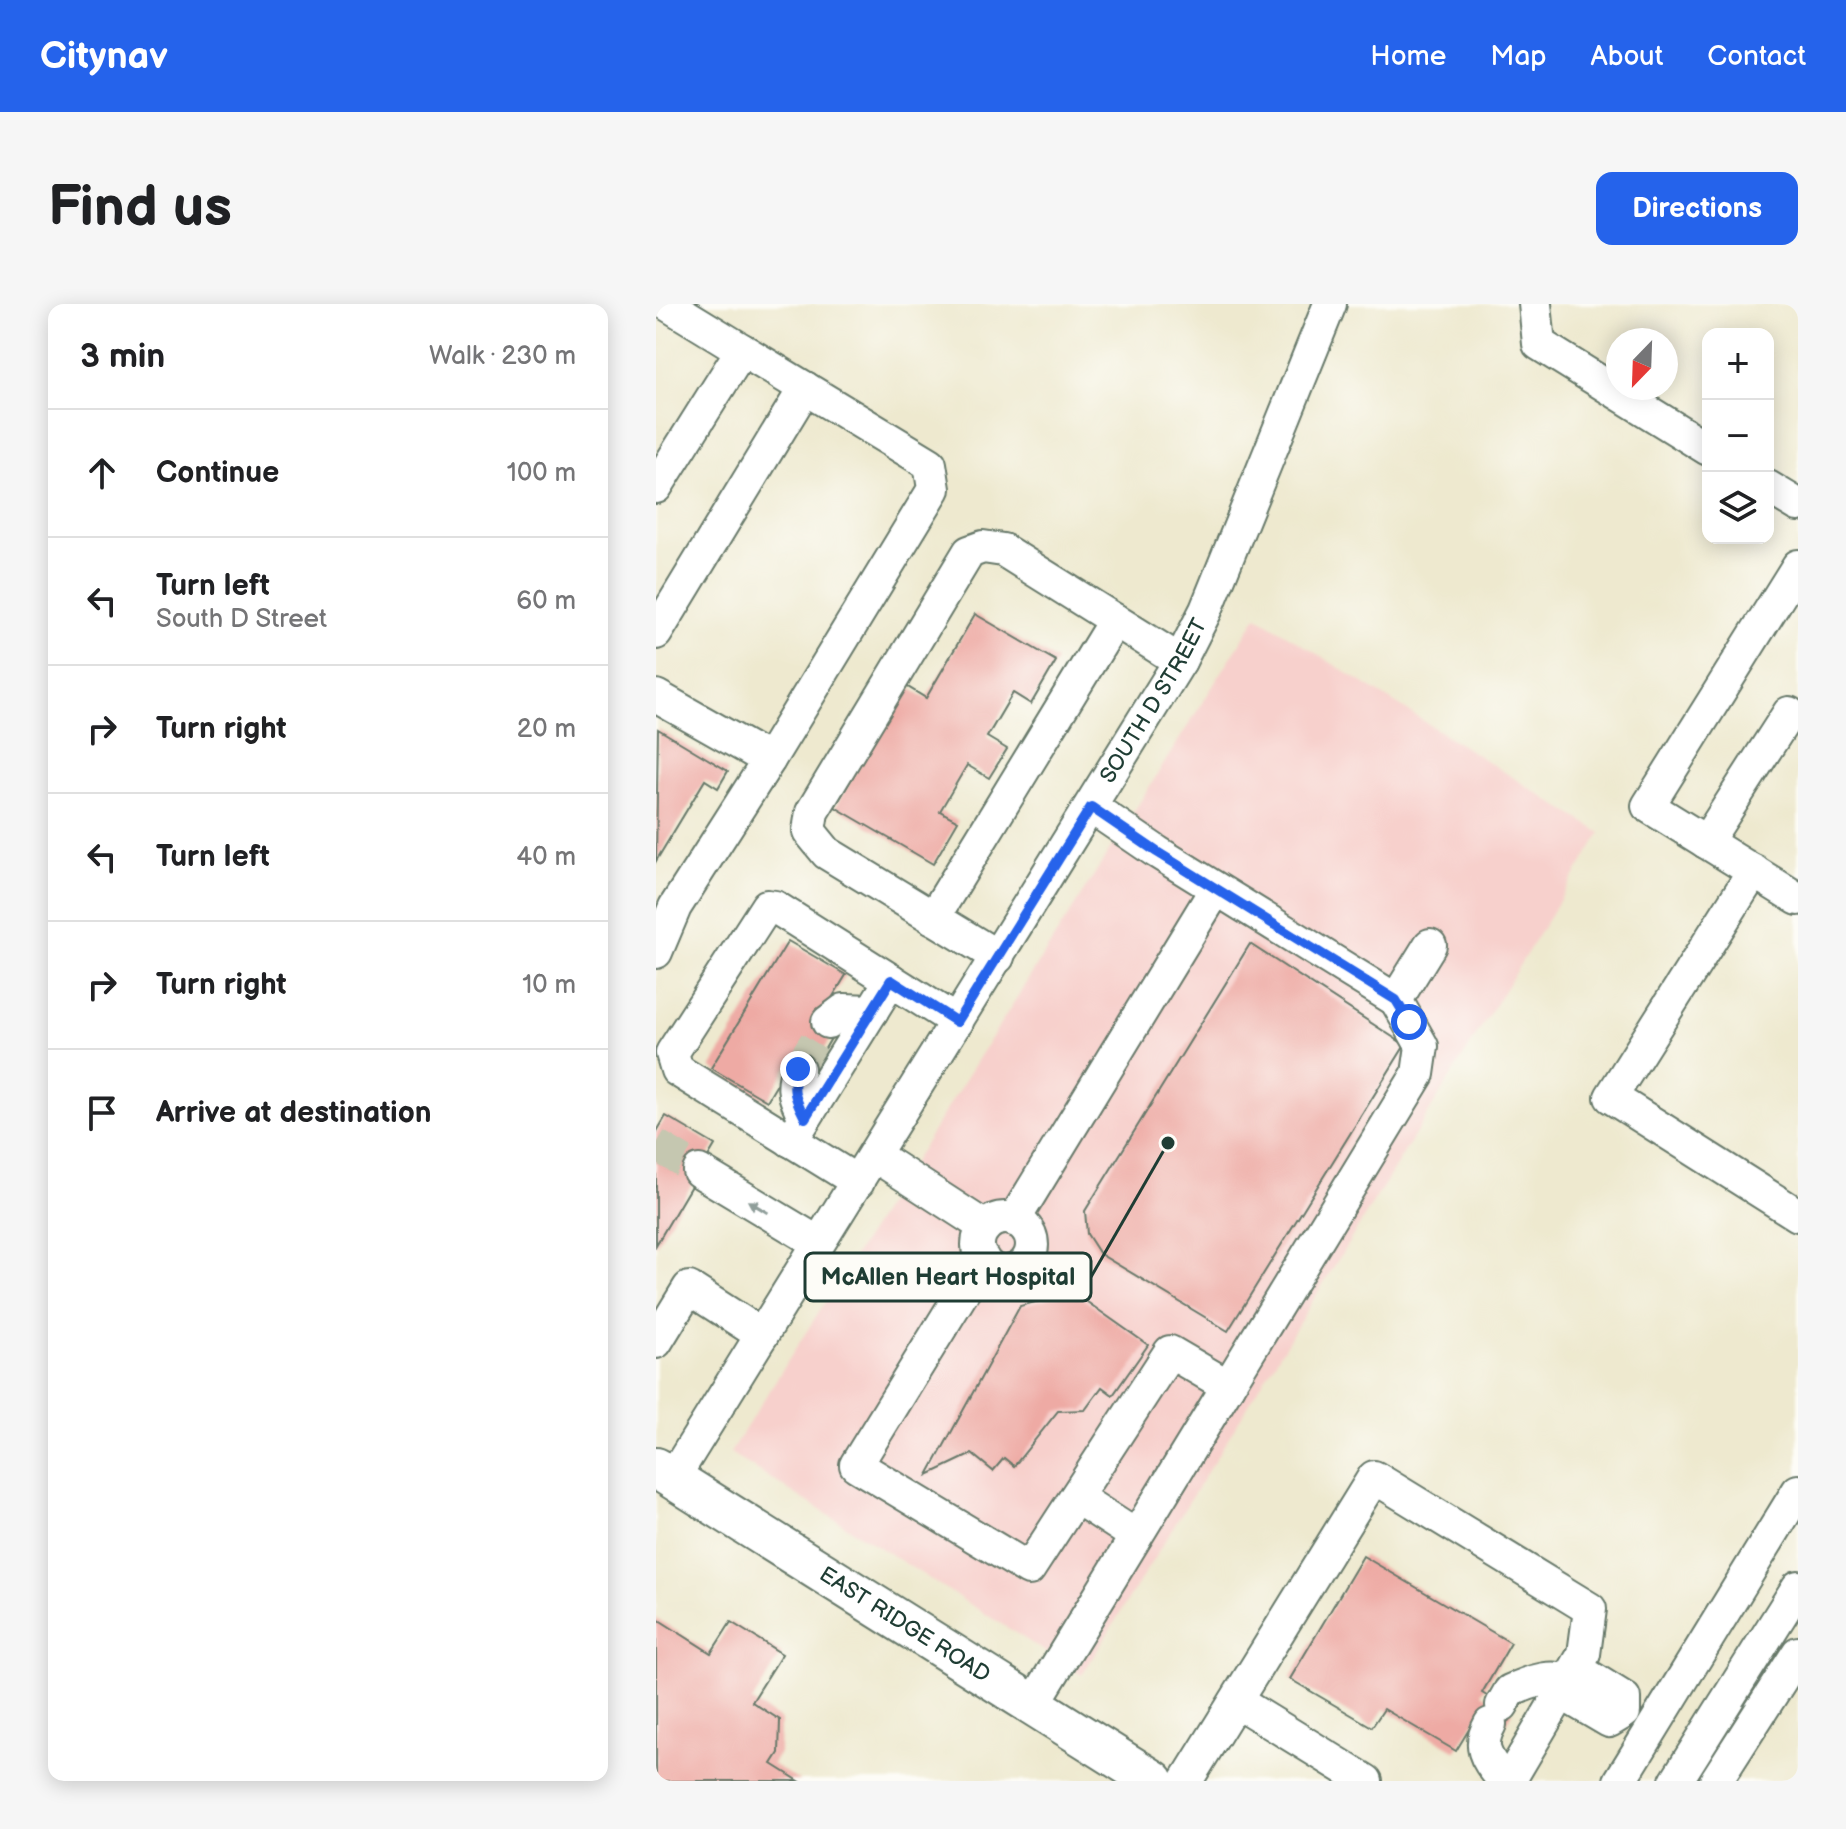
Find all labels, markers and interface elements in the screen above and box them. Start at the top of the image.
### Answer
text: Citynav [40,34,167,79]
text: Home [1370,40,1446,73]
text: Map [1490,40,1547,73]
text: About [1591,40,1663,73]
text: Contact [1707,40,1806,73]
button: Directions [1596,172,1798,245]
text: Find us [48,175,232,242]
north arrow [1606,328,1678,400]
map controls [1702,328,1774,544]
button: + [1702,328,1774,400]
text: 3 min [80,336,165,377]
text: Walk · 230 m [429,341,576,372]
button: − [1702,400,1774,472]
icon: ahead [80,451,124,495]
text: Continue [156,455,279,491]
text: 100 m [507,458,576,489]
button: layers [1702,472,1774,544]
text: Turn left [156,568,270,604]
icon: left [80,579,124,623]
text: 60 m [516,586,576,617]
text: South D Street [156,604,327,635]
street label: SOUTH D STREET [1094,614,1213,788]
icon: right [80,707,124,751]
text: Turn right [156,711,287,747]
text: 20 m [517,714,576,745]
icon: left [80,835,124,879]
text: Turn left [156,839,270,875]
text: 40 m [516,842,576,873]
icon: right [80,963,124,1007]
text: Turn right [156,967,287,1003]
text: 10 m [522,970,576,1001]
route start [1391,1004,1427,1040]
route end [780,1051,816,1087]
icon: arrive [80,1091,124,1135]
text: Arrive at destination [156,1095,432,1131]
one-way arrow [747,1200,769,1214]
callout: McAllen Heart Hospital [805,1253,1091,1301]
text: McAllen Heart Hospital [821,1263,1075,1292]
street label: EAST RIDGE ROAD [815,1561,995,1688]

